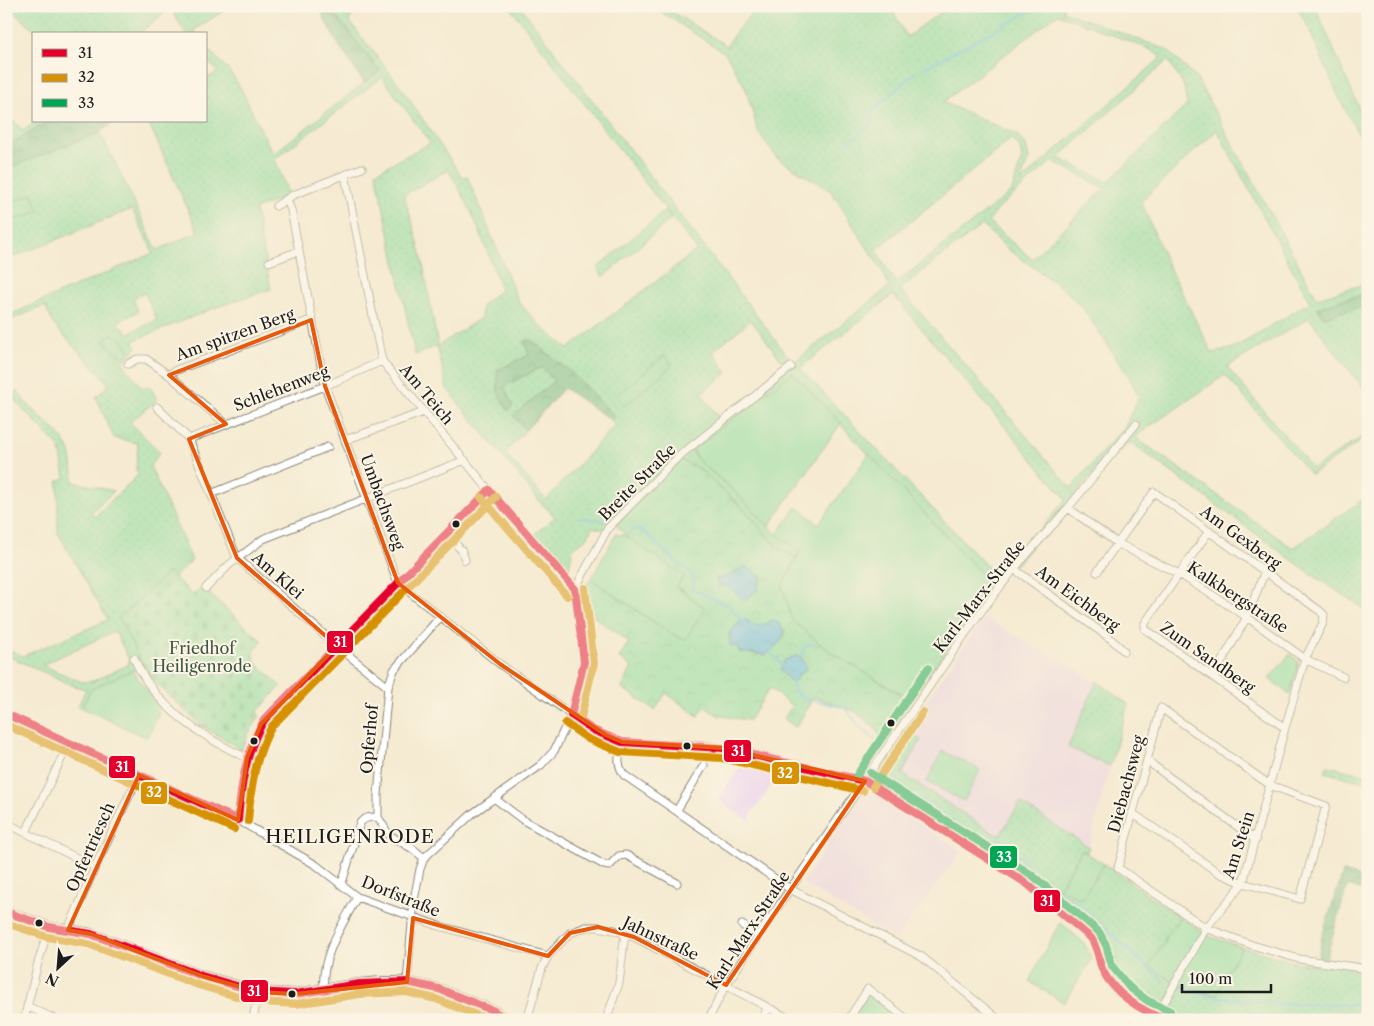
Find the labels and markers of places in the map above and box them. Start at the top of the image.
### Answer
unlabelled marker [451,519,461,529]
unlabelled marker [886,718,896,728]
unlabelled marker [249,736,259,746]
unlabelled marker [682,741,692,751]
unlabelled marker [34,918,44,928]
unlabelled marker [287,989,297,999]

